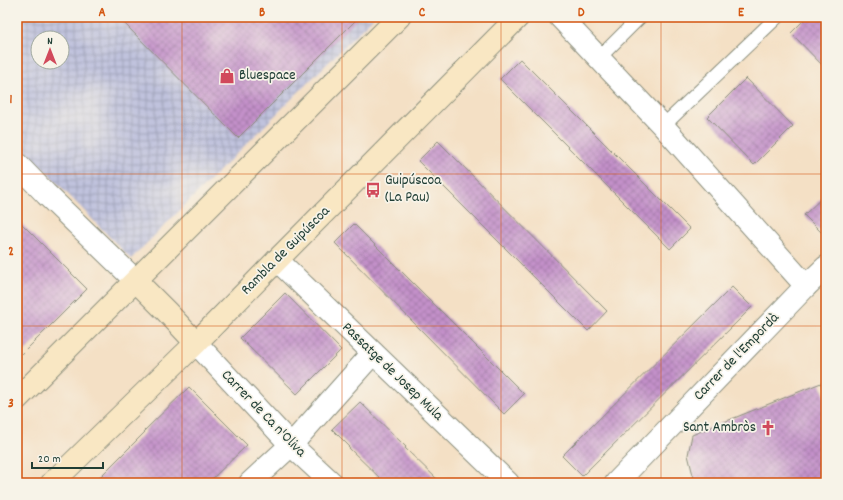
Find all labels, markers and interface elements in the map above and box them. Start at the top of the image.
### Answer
text: A [98,4,106,23]
text: B [259,4,265,23]
text: C [419,4,426,23]
text: D [578,4,585,23]
text: E [738,4,745,23]
north arrow [30,30,70,70]
text: N [47,34,53,50]
place label: Bluespace [239,65,296,87]
shop icon: Bluespace [218,67,236,85]
text: 1 [10,91,13,110]
place label: Guipúscoa (La Pau) [385,170,442,209]
bus stop icon: Guipúscoa (La Pau) [364,181,382,199]
street label: Rambla de Guipúscoa [236,201,336,301]
text: 2 [8,243,14,262]
street label: Carrer de l'Empordà [689,307,785,406]
street label: Passatge de Josep Mula [336,318,449,427]
street label: Carrer de Ca n'Oliva [215,365,311,463]
text: 3 [8,395,14,414]
place label: Sant Ambròs [683,417,756,439]
church icon: Sant Ambròs [759,419,777,437]
scale bar [32,444,103,470]
text: 20 m [38,451,61,468]

